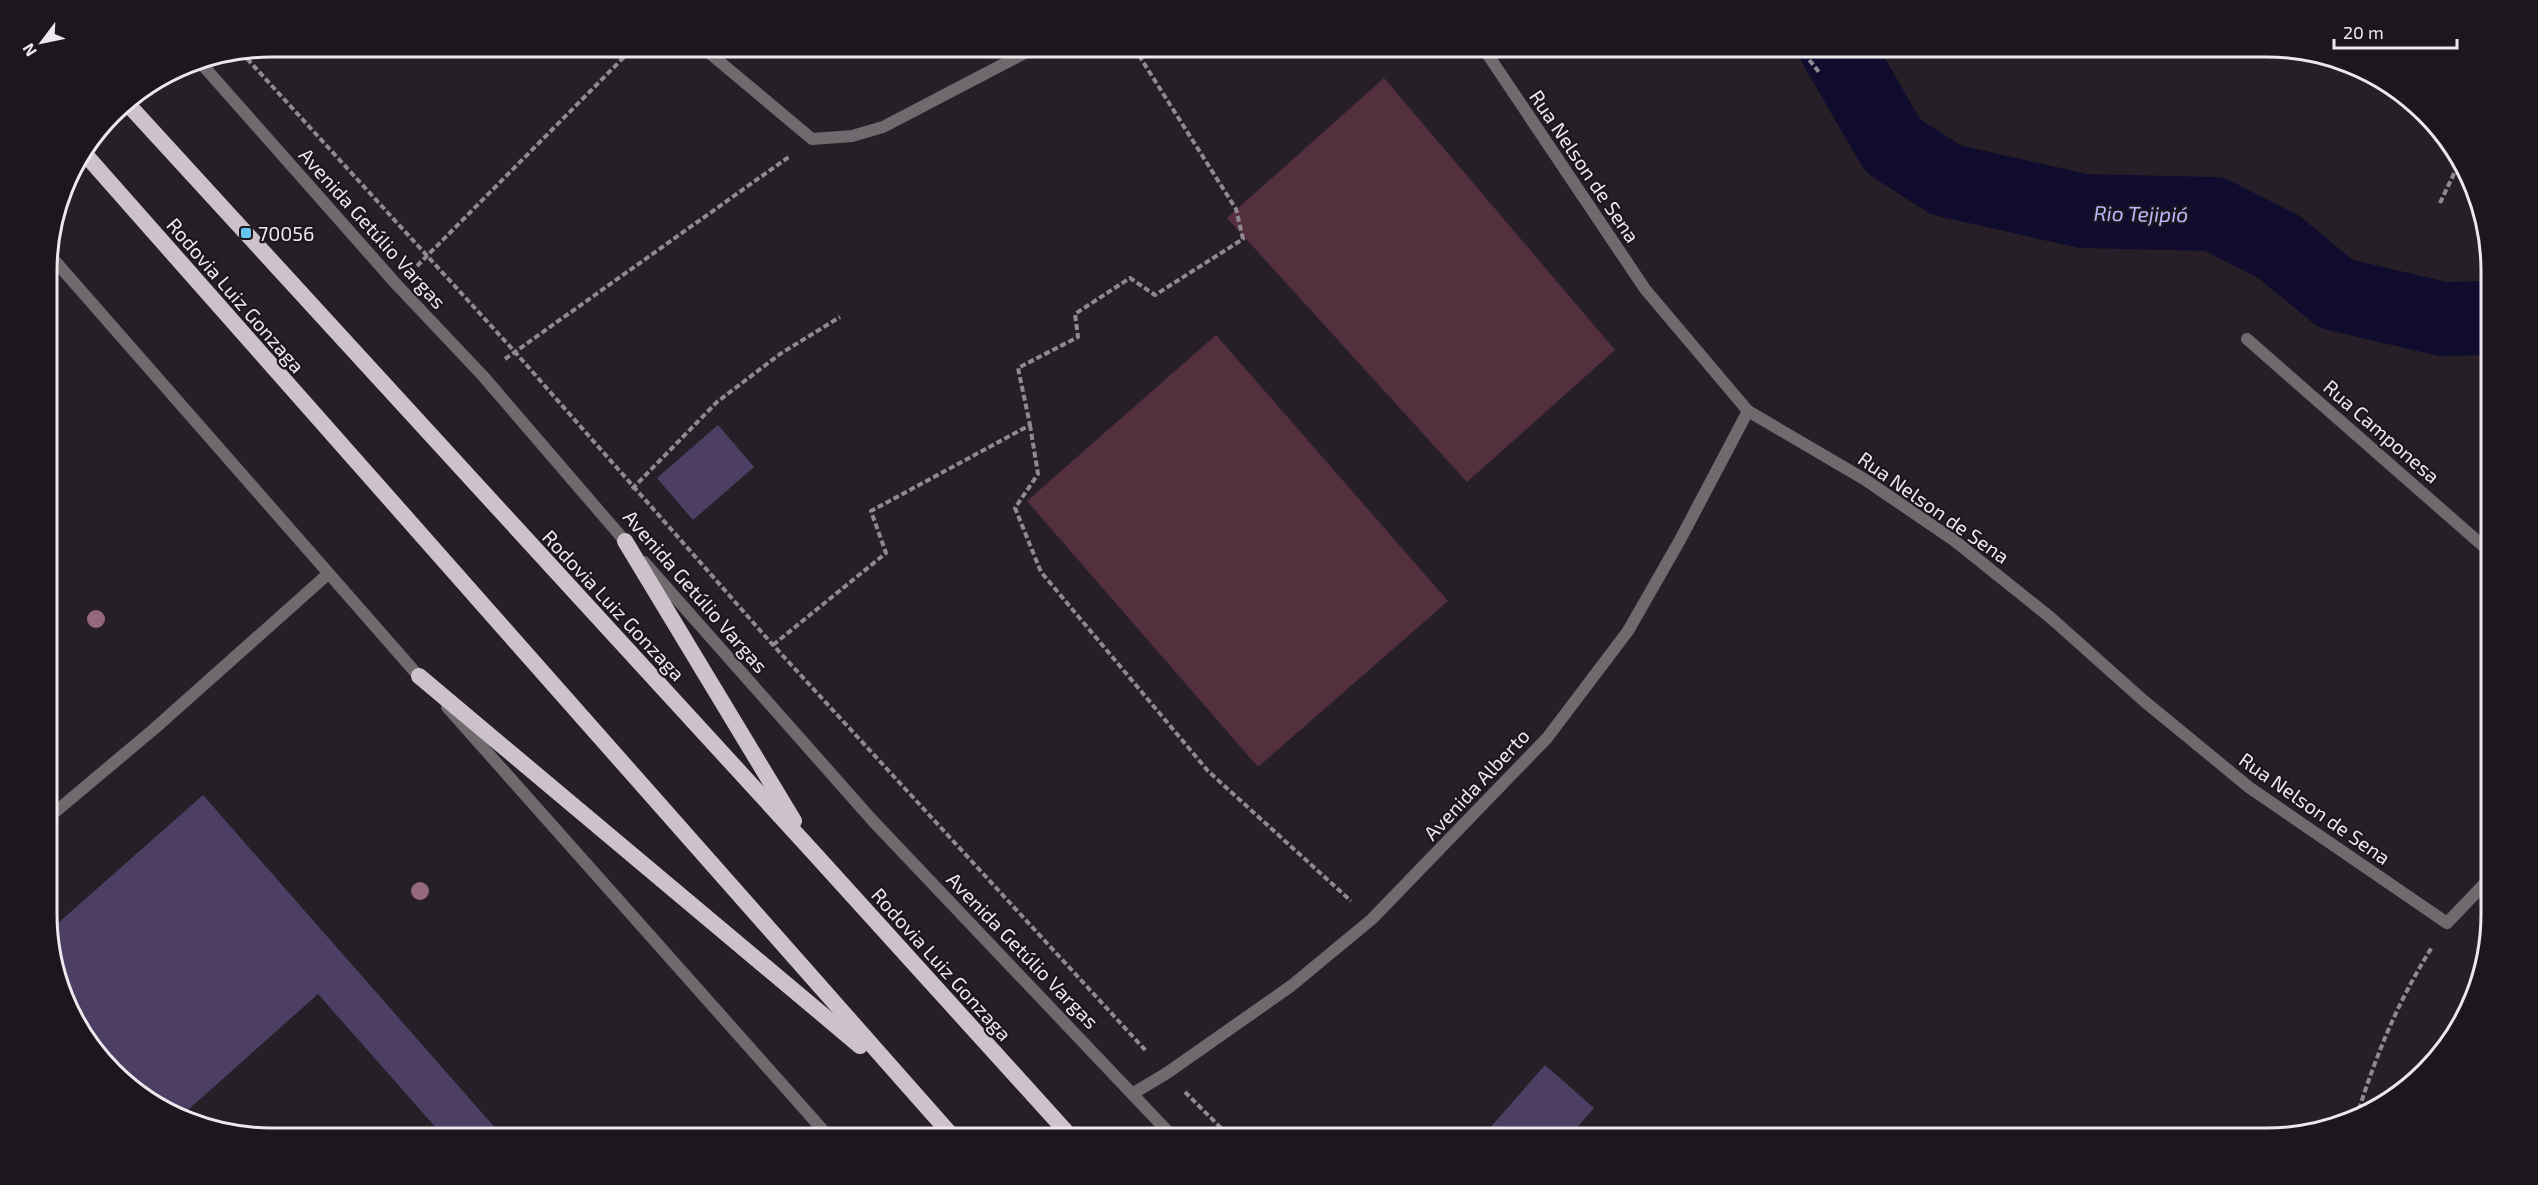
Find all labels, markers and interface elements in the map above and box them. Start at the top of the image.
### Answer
north arrow [12,12,72,72]
scale bar [2334,12,2457,50]
text: 20 m [2343,21,2384,43]
text: N [18,40,40,60]
street label: Rua Nelson de Sena [1525,85,1645,247]
street label: Avenida Getúlio Vargas [294,143,452,313]
water label: Rio Tejipió [2093,200,2189,227]
street label: Rodovia Luiz Gonzaga [162,213,310,377]
place label: 70056 [258,221,315,245]
marker: 70056 [239,226,253,240]
street label: Rua Camponesa [2319,374,2445,488]
street label: Rua Nelson de Sena [1854,446,2014,568]
street label: Avenida Getúlio Vargas [619,505,773,677]
street label: Rodovia Luiz Gonzaga [538,525,690,685]
street label: Avenida Alberto [1418,723,1534,845]
street label: Rua Nelson de Sena [2235,747,2395,869]
street label: Avenida Getúlio Vargas [942,867,1104,1033]
street label: Rodovia Luiz Gonzaga [867,883,1017,1045]

